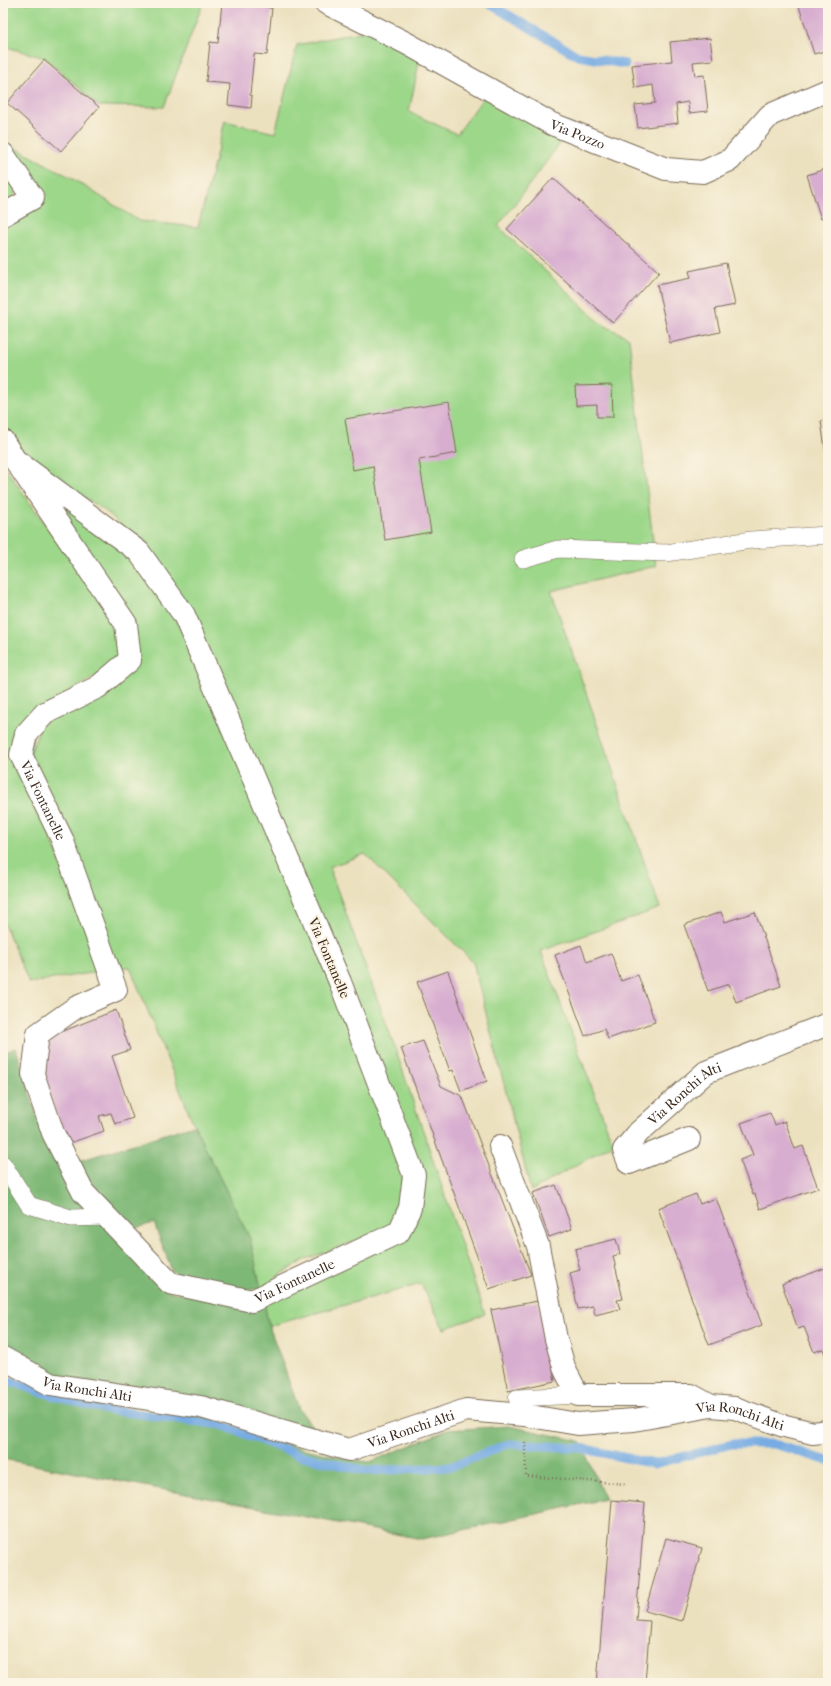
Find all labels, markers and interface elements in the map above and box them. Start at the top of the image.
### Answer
street label: Via Pozzo [547,115,608,153]
street label: Via Fontanelle [16,757,70,843]
street label: Via Fontanelle [304,914,354,1001]
street label: Via Ronchi Alti [643,1058,724,1129]
street label: Via Fontanelle [251,1255,337,1307]
street label: Via Ronchi Alti [38,1372,133,1405]
street label: Via Ronchi Alti [694,1397,786,1434]
street label: Via Ronchi Alti [364,1406,457,1452]

